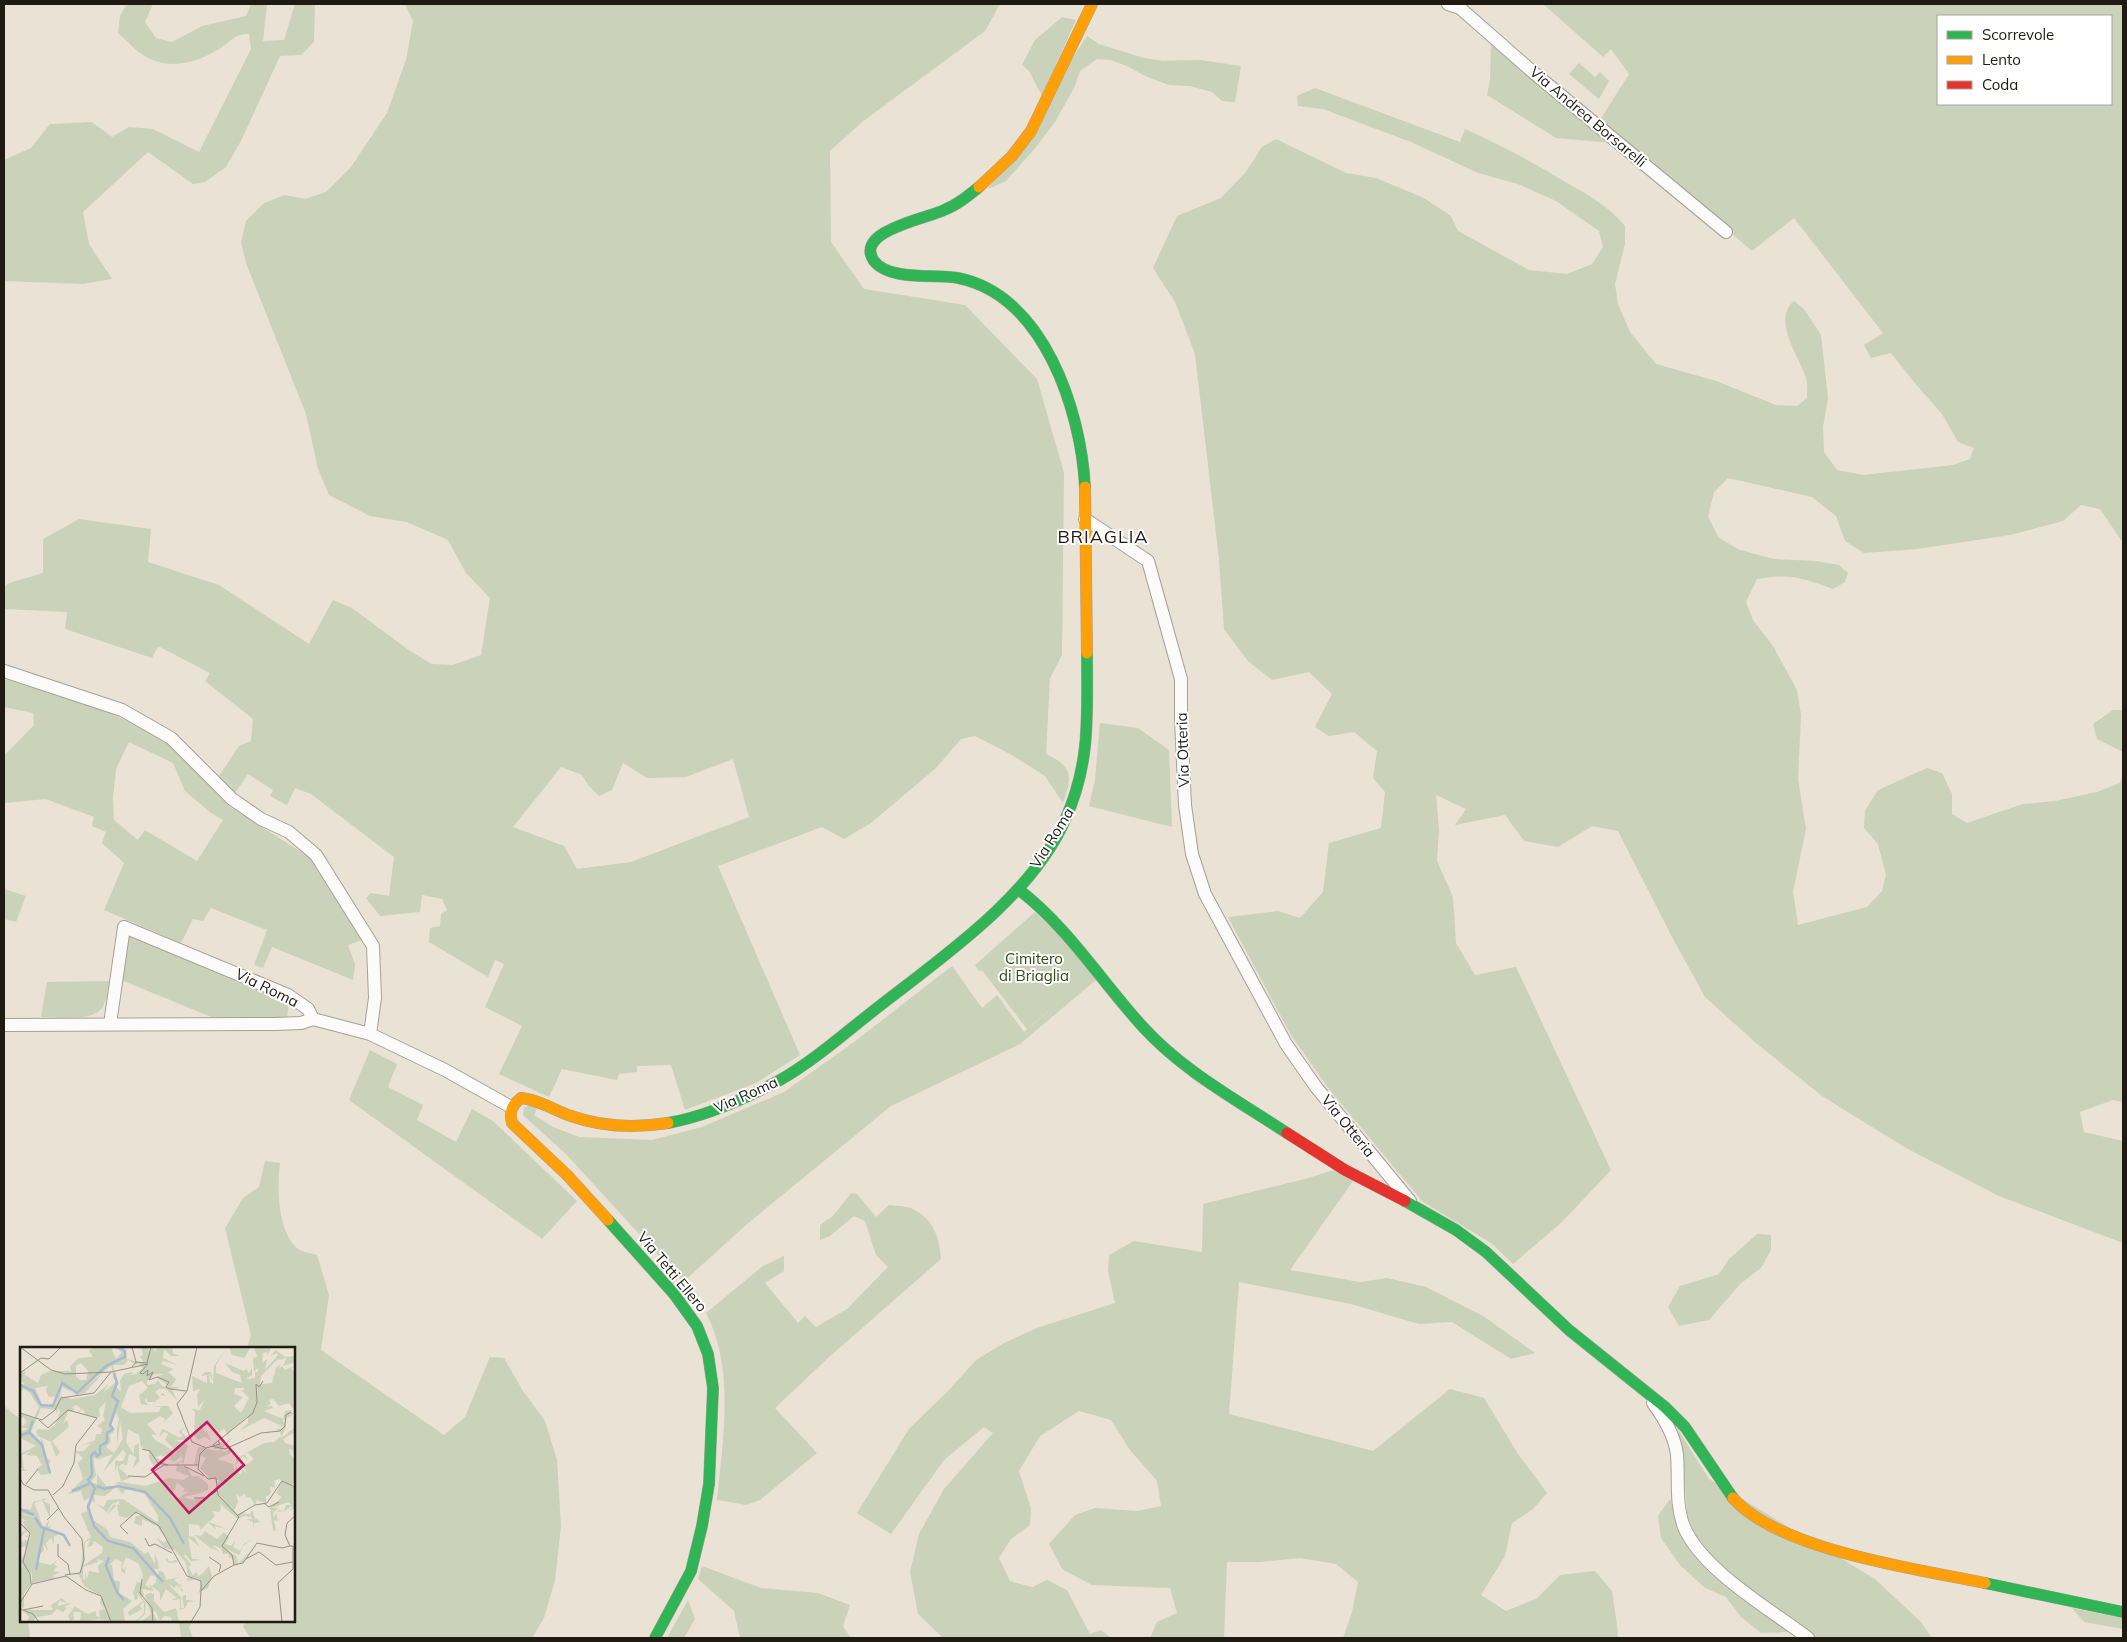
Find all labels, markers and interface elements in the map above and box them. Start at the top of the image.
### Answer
legend [1937,15,2112,105]
text: Scorrevole [1982,25,2054,44]
text: Lento [1982,50,2021,69]
street label: Via Andrea Borsarelli [1526,62,1651,171]
text: Coda [1982,75,2018,94]
district label: BRIAGLIA [1057,525,1149,548]
street label: Via Otteria [1172,712,1193,788]
street label: Via Roma [1026,804,1078,872]
park label: Cimitero di Briaglia [999,949,1069,985]
street label: Via Roma [233,964,302,1011]
street label: Via Roma [711,1072,781,1117]
street label: Via Otteria [1317,1091,1379,1161]
street label: Via Tetti Ellero [633,1228,711,1316]
inset map [20,1347,295,1622]

